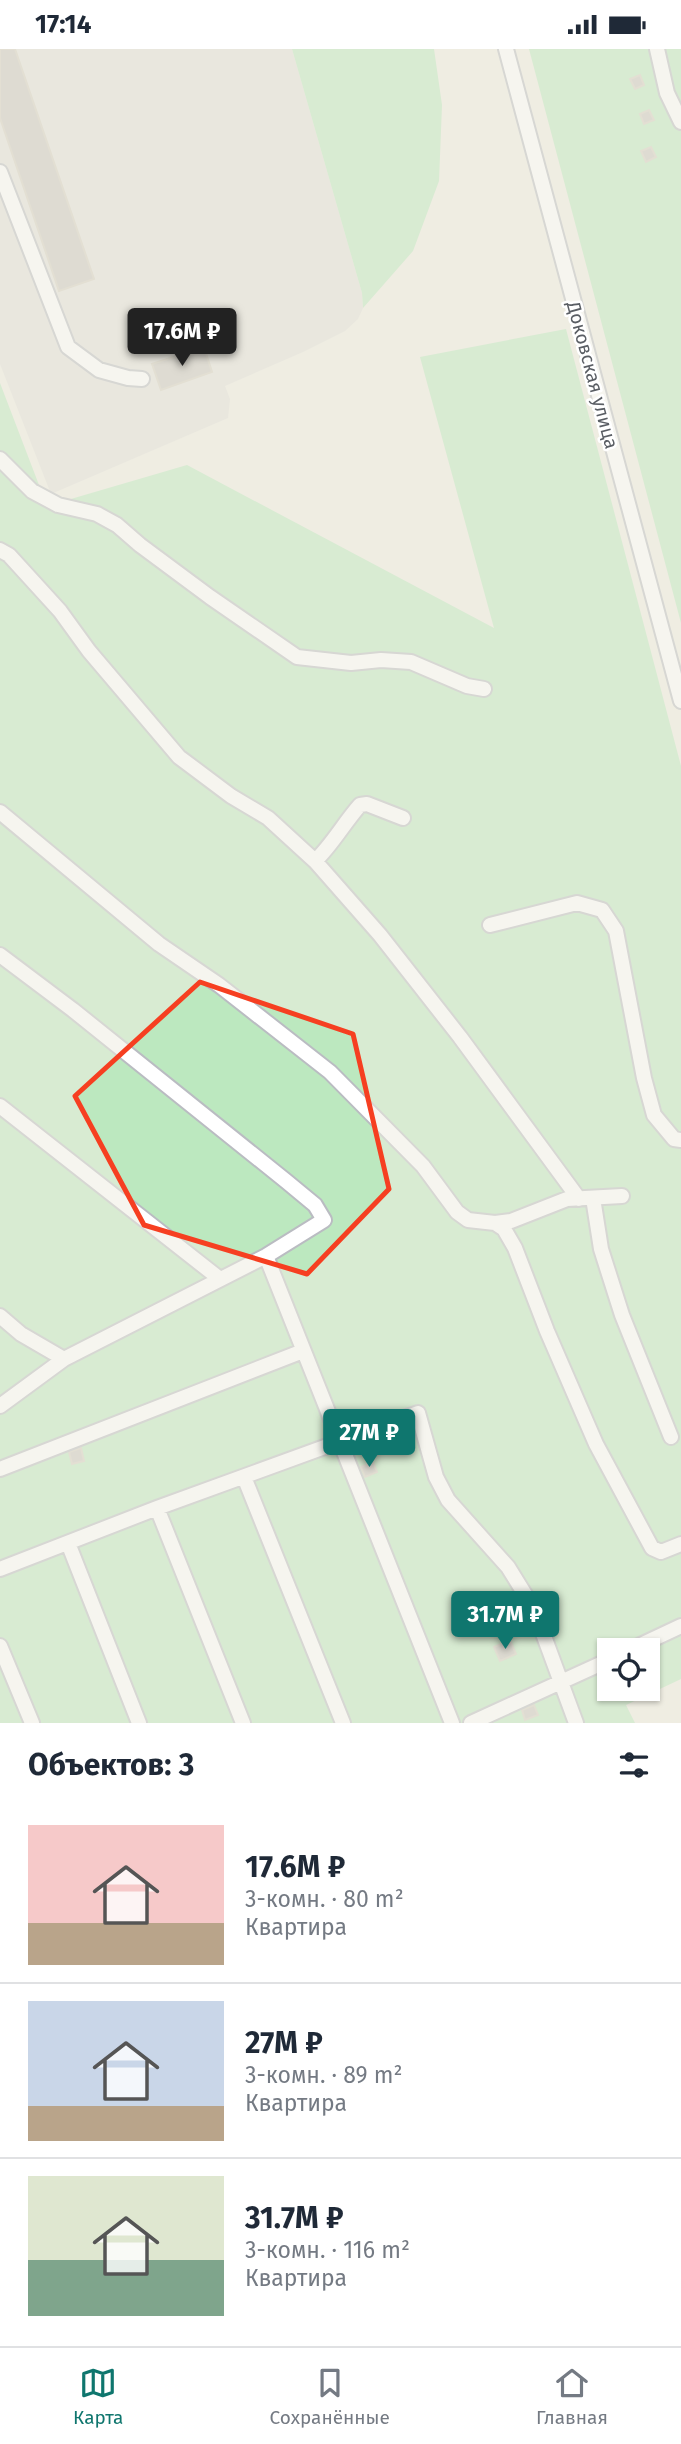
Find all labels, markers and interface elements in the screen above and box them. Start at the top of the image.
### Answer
text: 17:14 [35,9,91,40]
street label: Доковская улица [562,298,623,451]
pin: 17.6M ₽ [117,309,247,368]
text: 17.6M ₽ [144,317,220,345]
pin: 27M ₽ [320,1409,418,1469]
text: 27M ₽ [339,1418,399,1446]
pin: 31.7M ₽ [440,1591,570,1651]
text: 31.7M ₽ [467,1600,543,1628]
map controls [597,1638,660,1701]
button: locate [597,1638,660,1701]
icon: filters [615,1746,653,1784]
text: Объектов: 3 [28,1747,194,1783]
text: 17.6M ₽ [245,1849,345,1885]
icon: home [84,1853,168,1937]
text: 3-комн. · 80 m² [245,1885,404,1913]
text: Квартира [245,1913,347,1941]
text: 27M ₽ [245,2025,323,2061]
icon: home [84,2029,168,2113]
text: 3-комн. · 89 m² [245,2061,402,2089]
text: Квартира [245,2089,347,2117]
text: 31.7M ₽ [245,2200,344,2236]
icon: home [84,2204,168,2288]
text: 3-комн. · 116 m² [245,2236,410,2264]
text: Квартира [245,2264,347,2292]
tab: Карта [73,2364,123,2429]
tab: Сохранённые [270,2364,390,2429]
tab: Главная [536,2364,608,2429]

